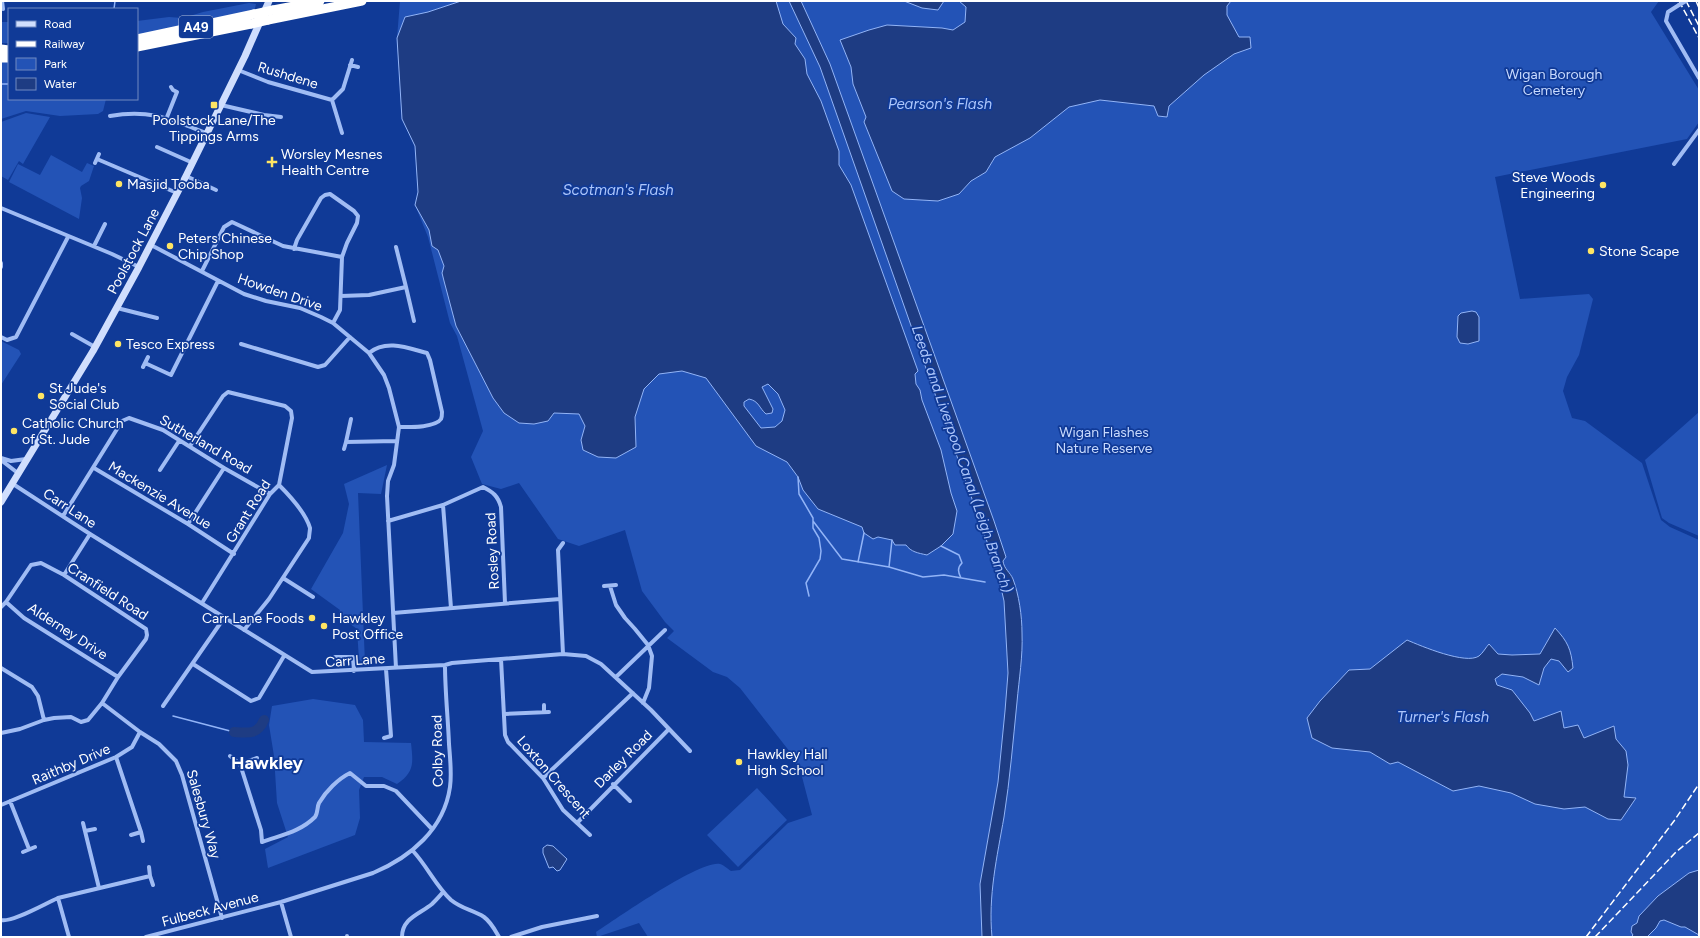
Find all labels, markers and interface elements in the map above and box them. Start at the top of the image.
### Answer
legend [8,8,138,100]
road number: A49 [179,16,213,38]
text: Road [44,17,72,31]
text: Railway [44,37,85,51]
text: Park [44,57,67,71]
street label: Rushdene [256,58,320,93]
park label: Wigan Borough Cemetery [1506,66,1603,99]
text: Water [44,77,76,91]
water label: Pearson's Flash [888,95,992,113]
marker: Poolstock Lane/The Tippings Arms [209,100,219,110]
place label: Poolstock Lane/The Tippings Arms [152,112,276,145]
place label: Worsley Mesnes Health Centre [281,146,383,179]
marker: Worsley Mesnes Health Centre [266,156,278,168]
place label: Steve Woods Engineering [1512,169,1595,202]
place label: Masjid Tooba [127,176,210,193]
marker: Masjid Tooba [114,179,124,189]
marker: Steve Woods Engineering [1598,180,1608,190]
water label: Scotman's Flash [562,181,674,199]
street label: Poolstock Lane [104,205,163,297]
place label: Peters Chinese Chip Shop [178,230,272,263]
marker: Peters Chinese Chip Shop [165,241,175,251]
place label: Stone Scape [1599,243,1679,260]
marker: Stone Scape [1586,246,1596,256]
street label: Howden Drive [235,270,325,315]
water label: Leeds and Liverpool Canal (Leigh Branch) [908,323,1016,595]
place label: Tesco Express [126,336,215,353]
marker: Tesco Express [113,339,123,349]
place label: St Jude's Social Club [49,380,119,413]
marker: St Jude's Social Club [36,391,46,401]
street label: Sutherland Road [157,411,255,478]
place label: Catholic Church of St. Jude [22,415,124,448]
park label: Wigan Flashes Nature Reserve [1056,424,1153,457]
marker: Catholic Church of St. Jude [9,426,19,436]
street label: Mackenzie Avenue [105,458,215,533]
street label: Grant Road [222,477,275,546]
street label: Carr Lane [40,485,100,532]
street label: Rosley Road [482,512,503,590]
street label: Cranfield Road [64,559,151,624]
street label: Alderney Drive [25,599,111,664]
place label: Carr Lane Foods [202,610,304,627]
place label: Hawkley Post Office [332,610,403,643]
marker: Carr Lane Foods [307,613,317,623]
marker: Hawkley Post Office [319,621,329,631]
street label: Carr Lane [324,650,386,671]
water label: Turner's Flash [1397,708,1489,726]
street label: Colby Road [428,715,447,787]
street label: Darley Road [591,727,656,792]
street label: Loxton Crescent [513,733,594,822]
street label: Raithby Drive [29,740,113,789]
place label: Hawkley Hall High School [747,746,828,779]
district label: Hawkley [231,752,304,774]
marker: Hawkley Hall High School [734,757,744,767]
street label: Salesbury Way [183,768,225,861]
street label: Fulbeck Avenue [160,888,261,931]

